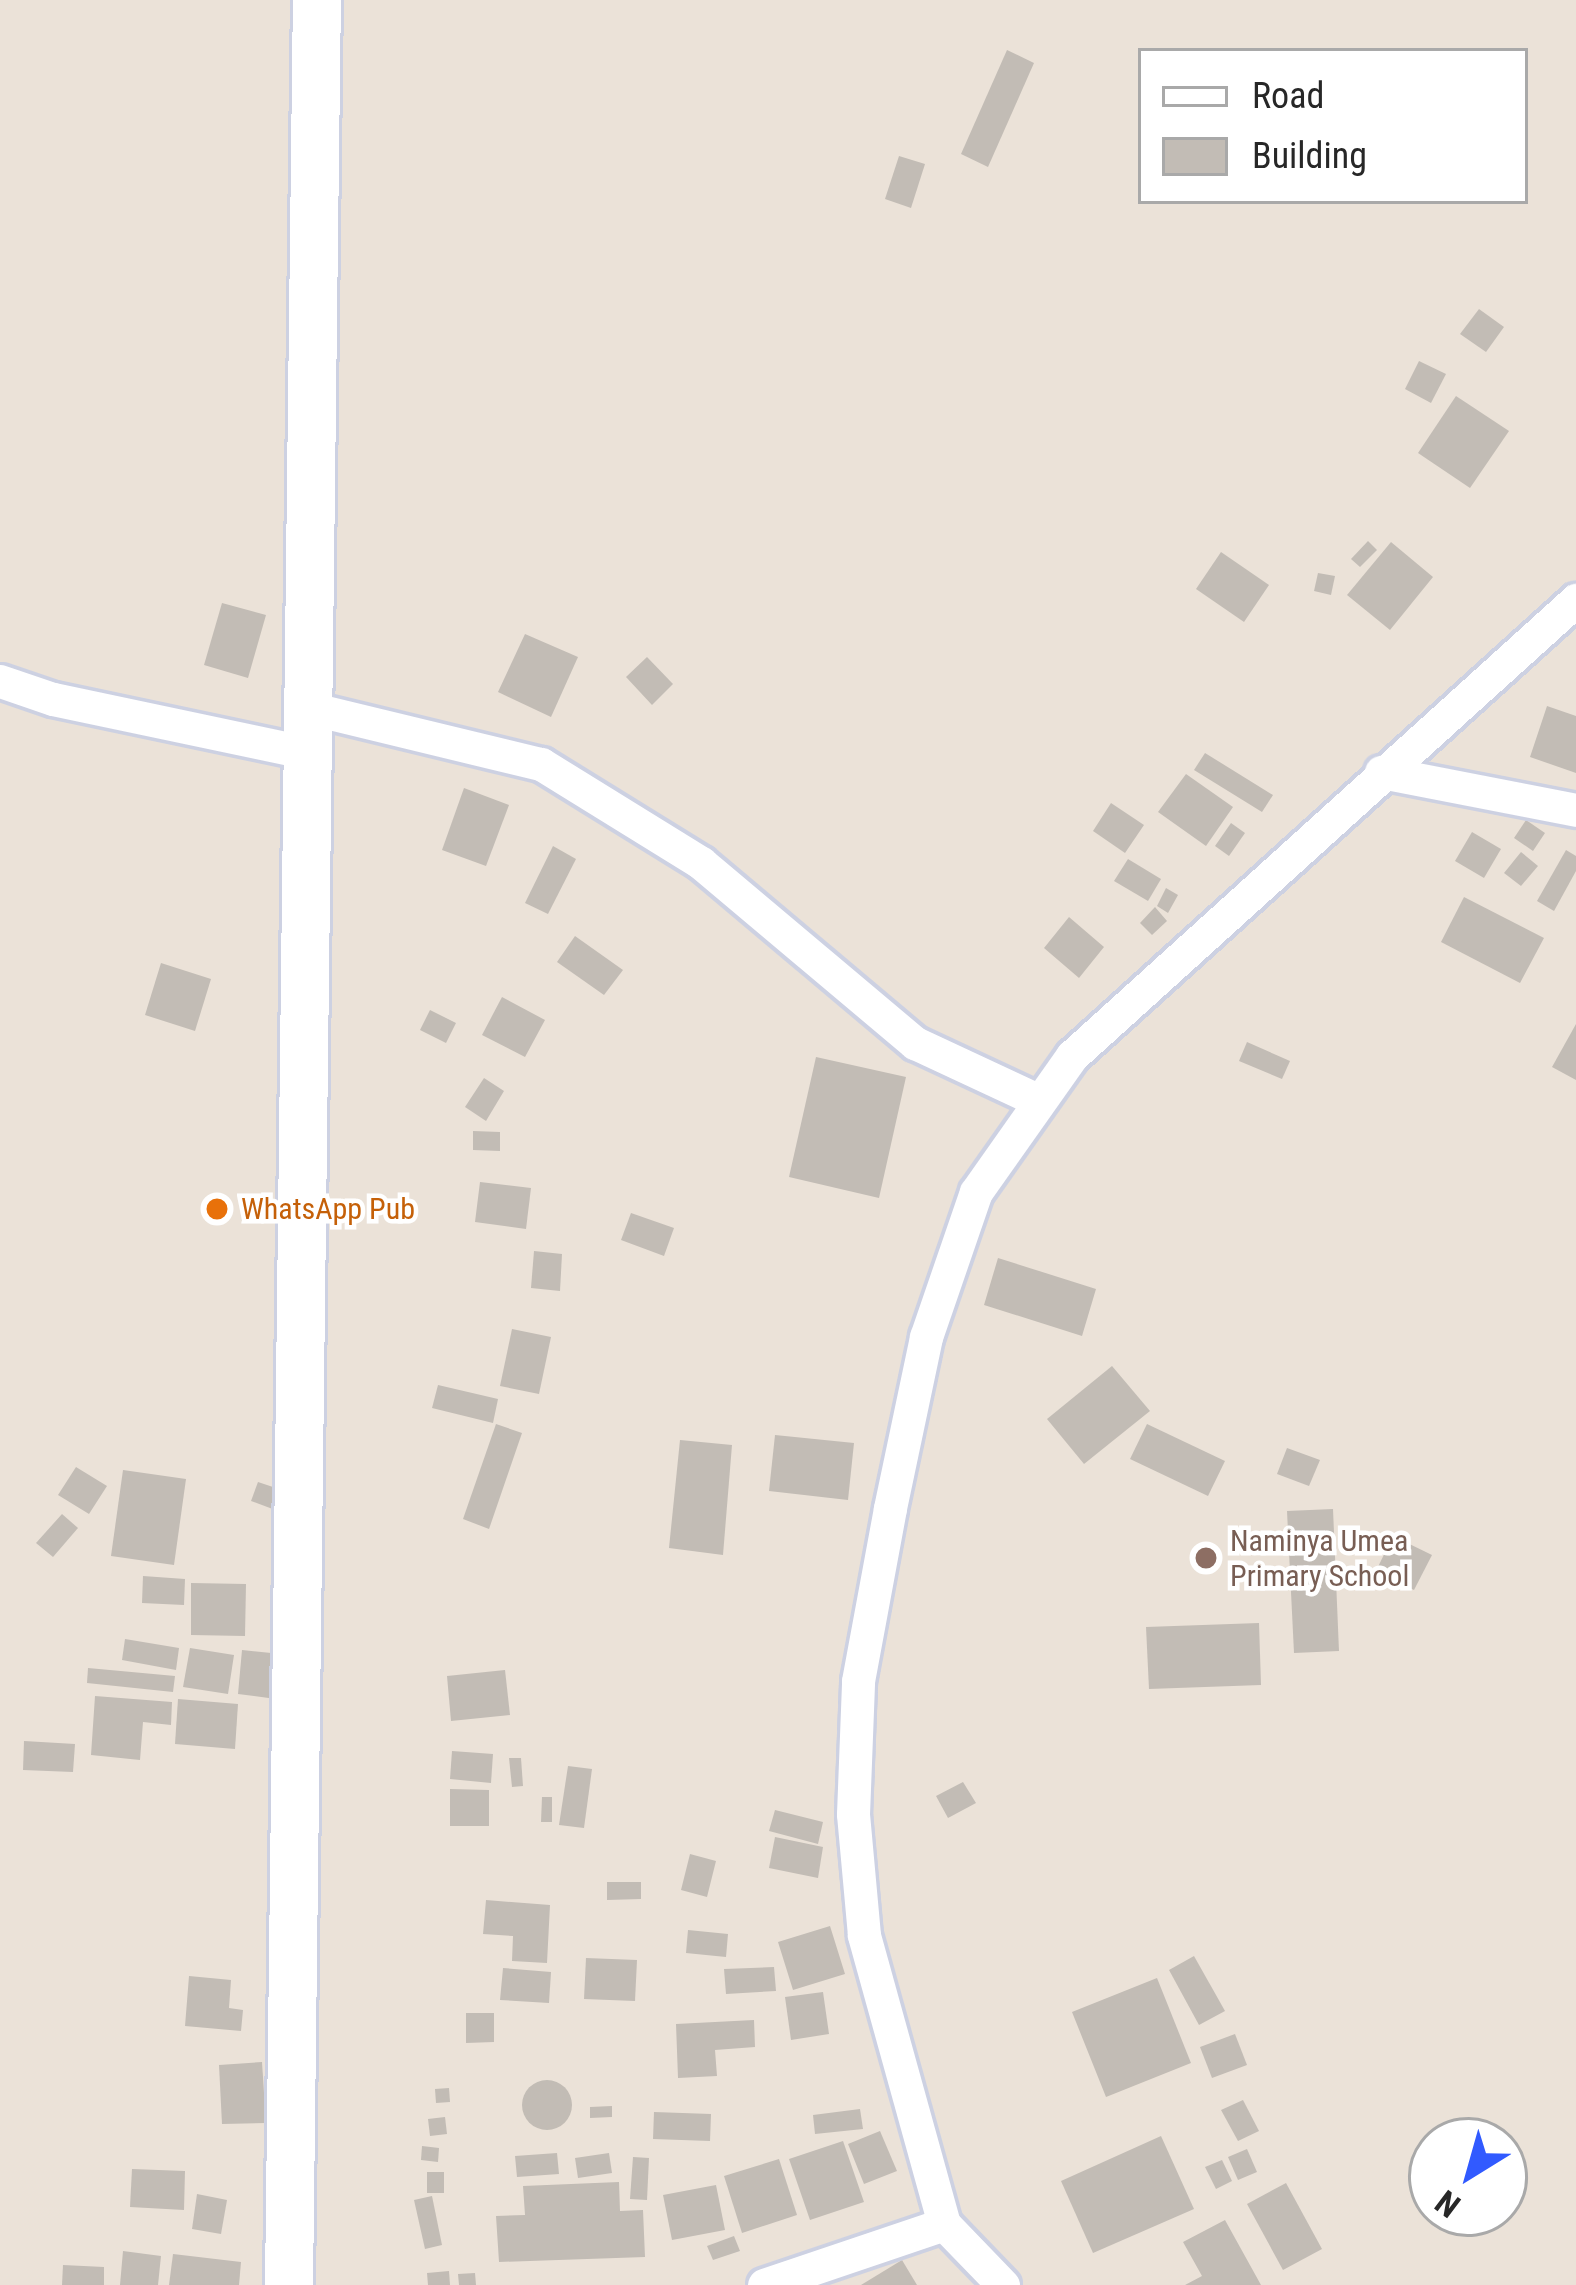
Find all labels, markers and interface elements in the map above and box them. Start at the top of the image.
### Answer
legend [1138,48,1528,204]
text: Road [1252,75,1324,117]
text: Building [1252,135,1367,177]
place label: WhatsApp Pub [241,1191,415,1227]
marker: WhatsApp Pub [204,1196,230,1222]
place label: Naminya Umea Primary School [1230,1523,1409,1594]
marker: Naminya Umea Primary School [1193,1545,1219,1571]
north arrow [1408,2117,1528,2237]
text: N [1428,2182,1468,2225]

